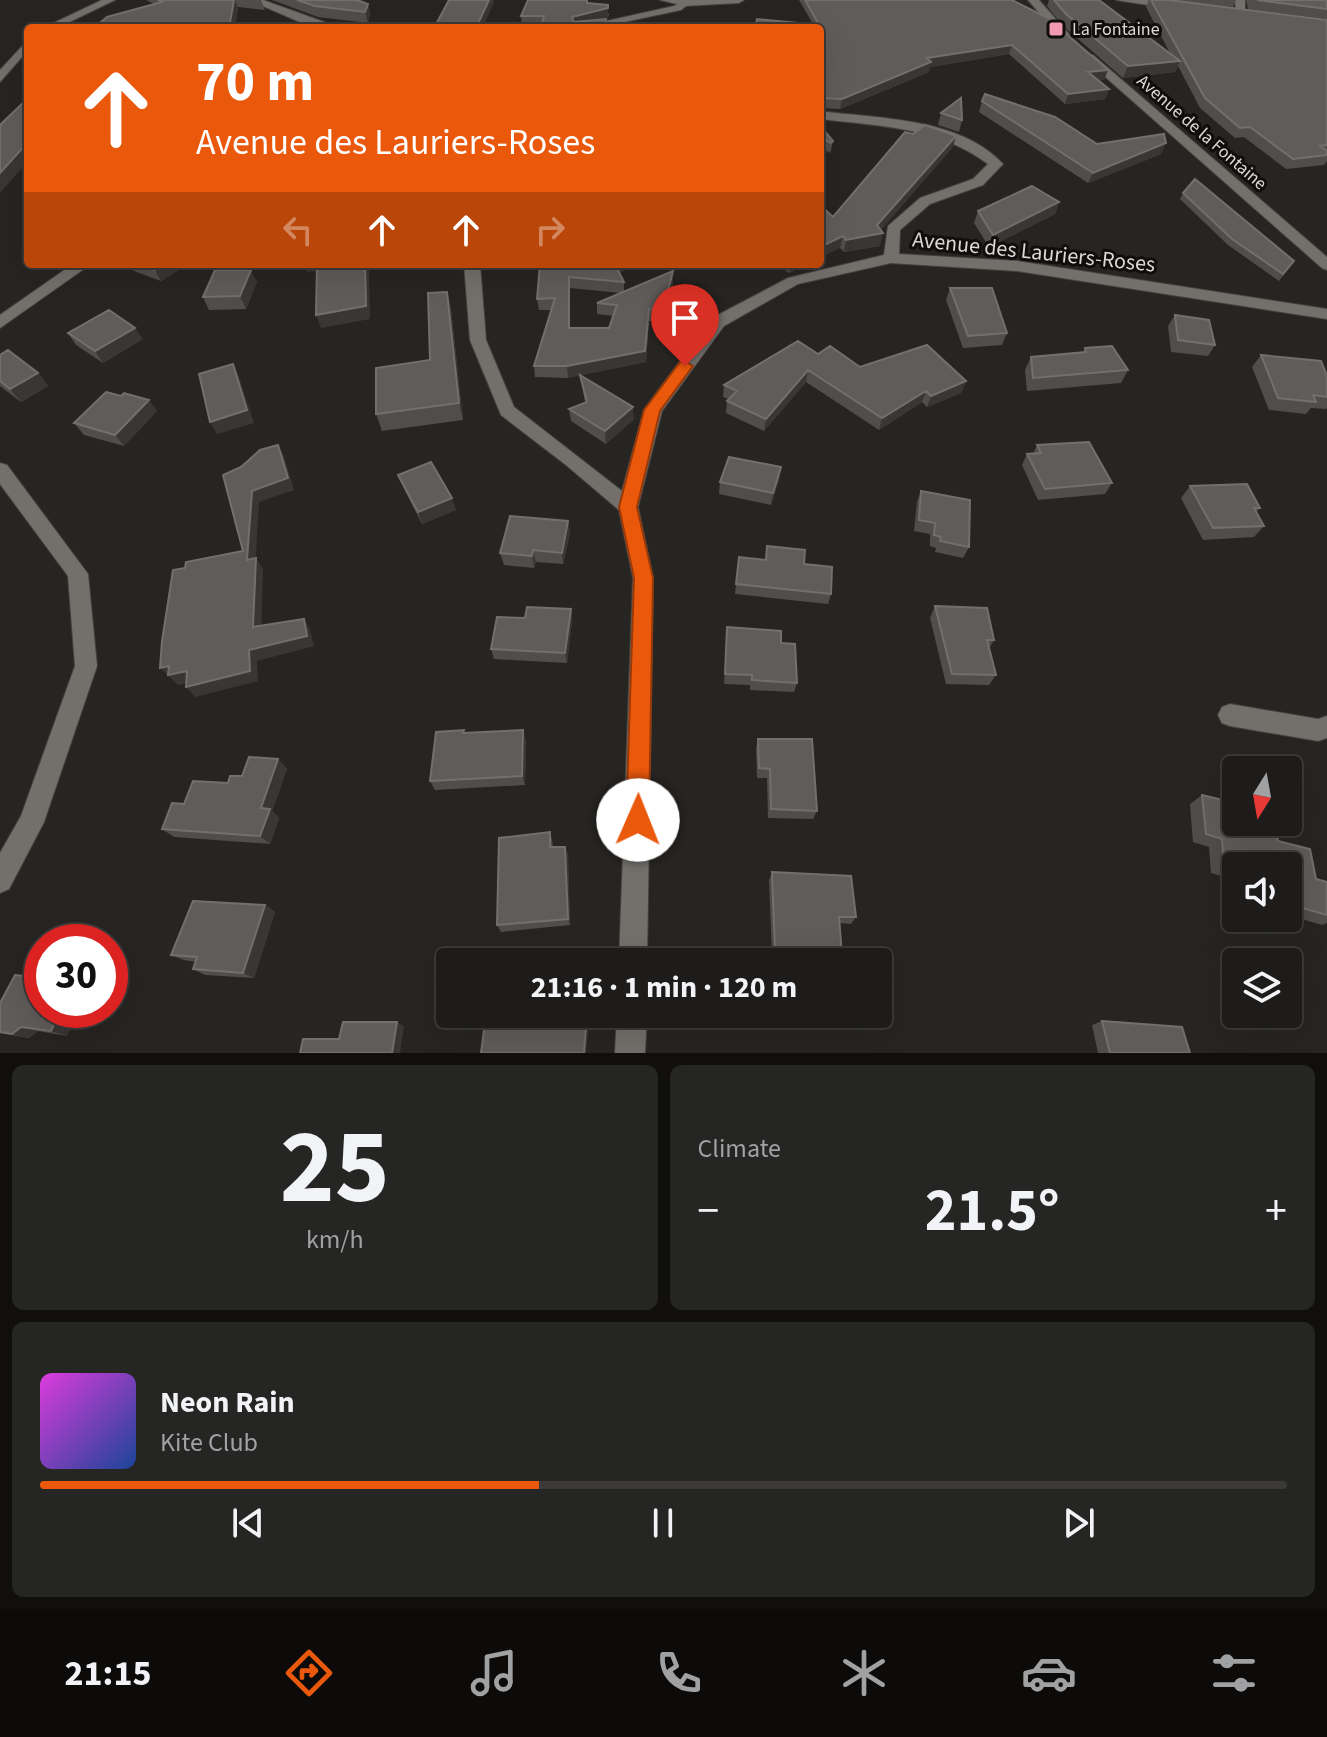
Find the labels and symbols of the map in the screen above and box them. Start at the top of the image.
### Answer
place label: La Fontaine [1072,17,1160,42]
marker: La Fontaine [1047,20,1065,38]
street label: Avenue de la Fontaine [1131,69,1272,196]
street label: Avenue des Lauriers-Roses [911,223,1157,281]
pin [651,284,719,366]
north arrow [1222,756,1302,836]
position arrow [596,778,680,862]
speed limit sign: 30 [24,924,128,1028]

